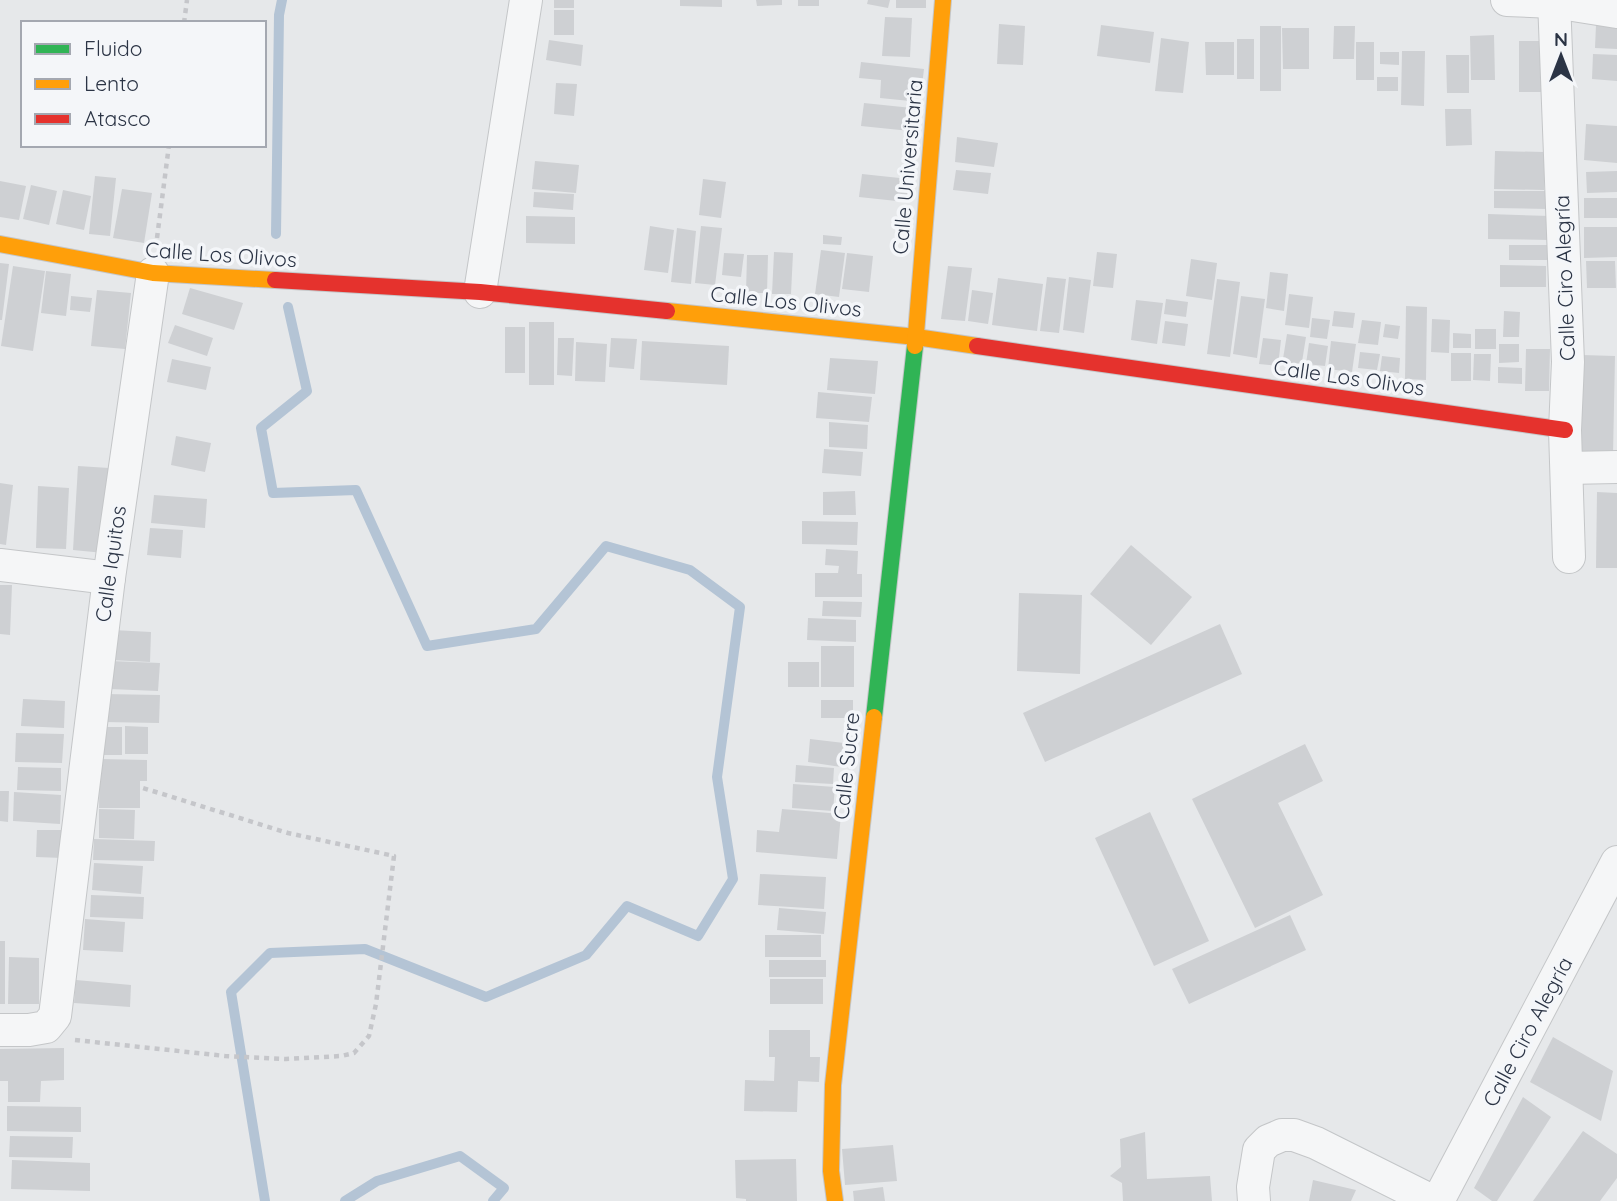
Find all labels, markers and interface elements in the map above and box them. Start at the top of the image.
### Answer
legend [21,21,266,147]
north arrow [1526,21,1596,91]
text: N [1554,27,1568,51]
text: Fluido [84,35,142,61]
text: Lento [84,70,139,96]
street label: Calle Universitaria [886,78,928,255]
text: Atasco [84,105,151,131]
street label: Calle Ciro Alegría [1548,195,1580,361]
street label: Calle Los Olivos [144,236,298,272]
street label: Calle Los Olivos [709,280,863,322]
street label: Calle Los Olivos [1272,354,1426,400]
street label: Calle Iquitos [89,504,131,624]
street label: Calle Sucre [827,711,865,821]
street label: Calle Ciro Alegría [1477,952,1578,1111]

